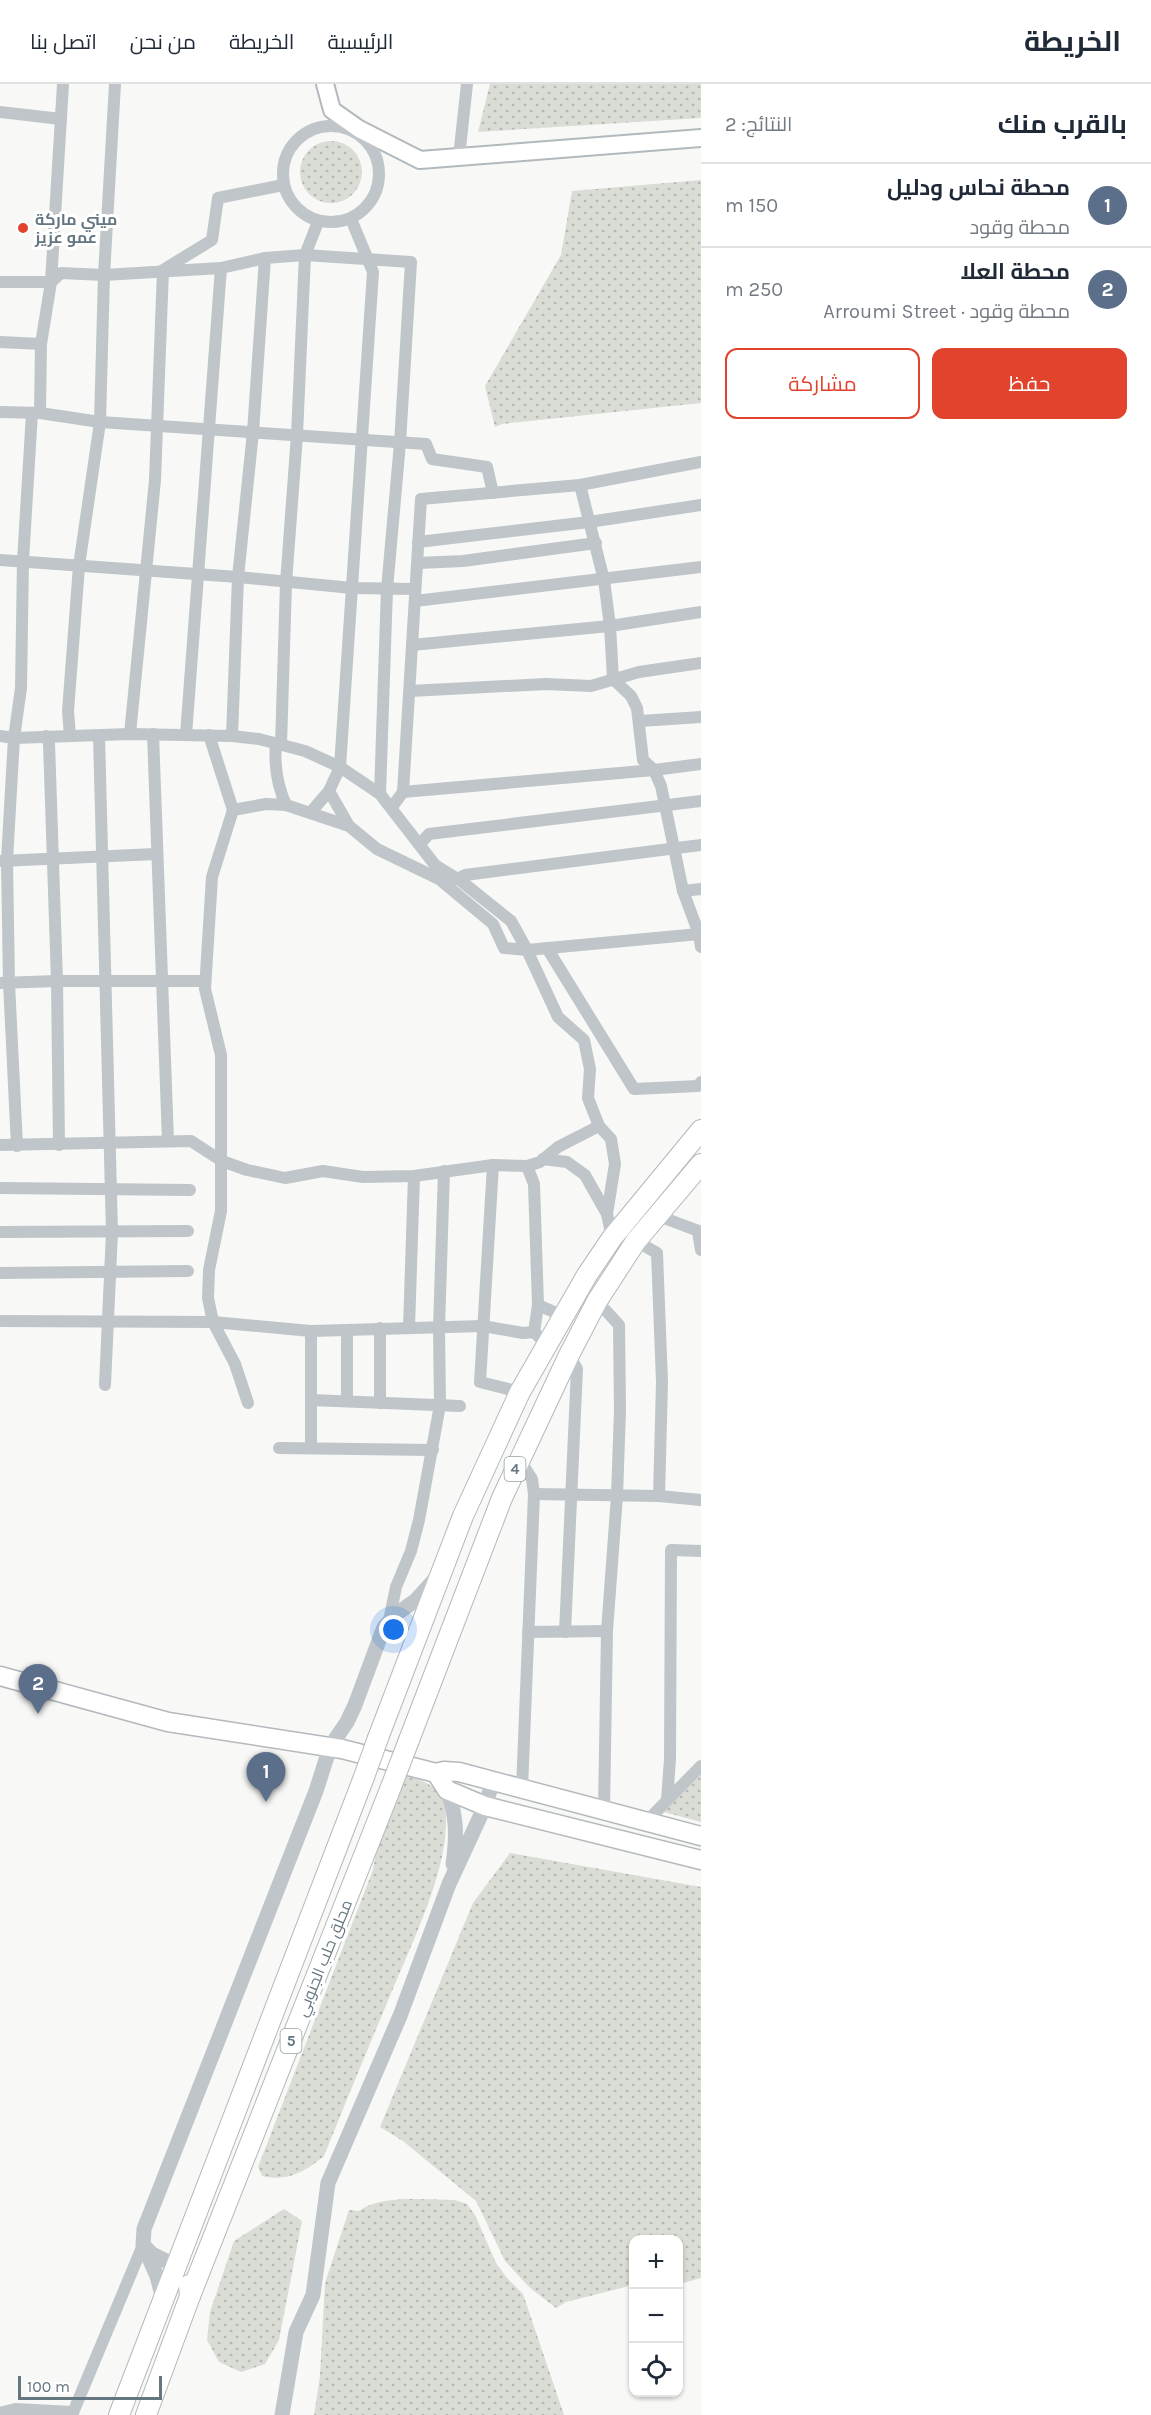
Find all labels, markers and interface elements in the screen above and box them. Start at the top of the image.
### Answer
text: الخريطة [1024,25,1121,58]
text: اتصل بنا [30,30,97,54]
text: من نحن [130,30,196,54]
text: الخريطة [229,30,294,54]
text: الرئيسية [327,30,393,54]
text: بالقرب منك [998,109,1127,140]
text: النتائج: 2 [725,113,792,136]
text: محطة نحاس ودليل [887,175,1070,201]
text: 150 m [725,194,778,217]
text: 1 [1104,194,1111,217]
place label: ميني ماركة عمو عزيز [34,210,117,247]
text: محطة وقود [970,216,1070,239]
marker: ميني ماركة عمو عزيز [16,221,30,235]
text: محطة العلا [960,259,1070,285]
text: 250 m [725,278,783,301]
text: 2 [1101,278,1114,301]
text: محطة وقود · Arroumi Street [823,300,1070,323]
button: مشاركة [725,348,920,419]
button: حفظ [932,348,1127,419]
road number: 4 [504,1457,526,1481]
your location [379,1615,408,1644]
pin: 2 [18,1664,57,1714]
pin: 1 [246,1752,286,1802]
street label: محلق حلب الجنوبي [292,1897,360,2021]
road number: 5 [280,2029,302,2053]
map controls [629,2235,683,2397]
button: + [629,2235,683,2289]
button: − [629,2289,683,2343]
button: locate [629,2343,683,2397]
scale bar [18,2373,162,2400]
text: 100 m [27,2377,70,2396]

